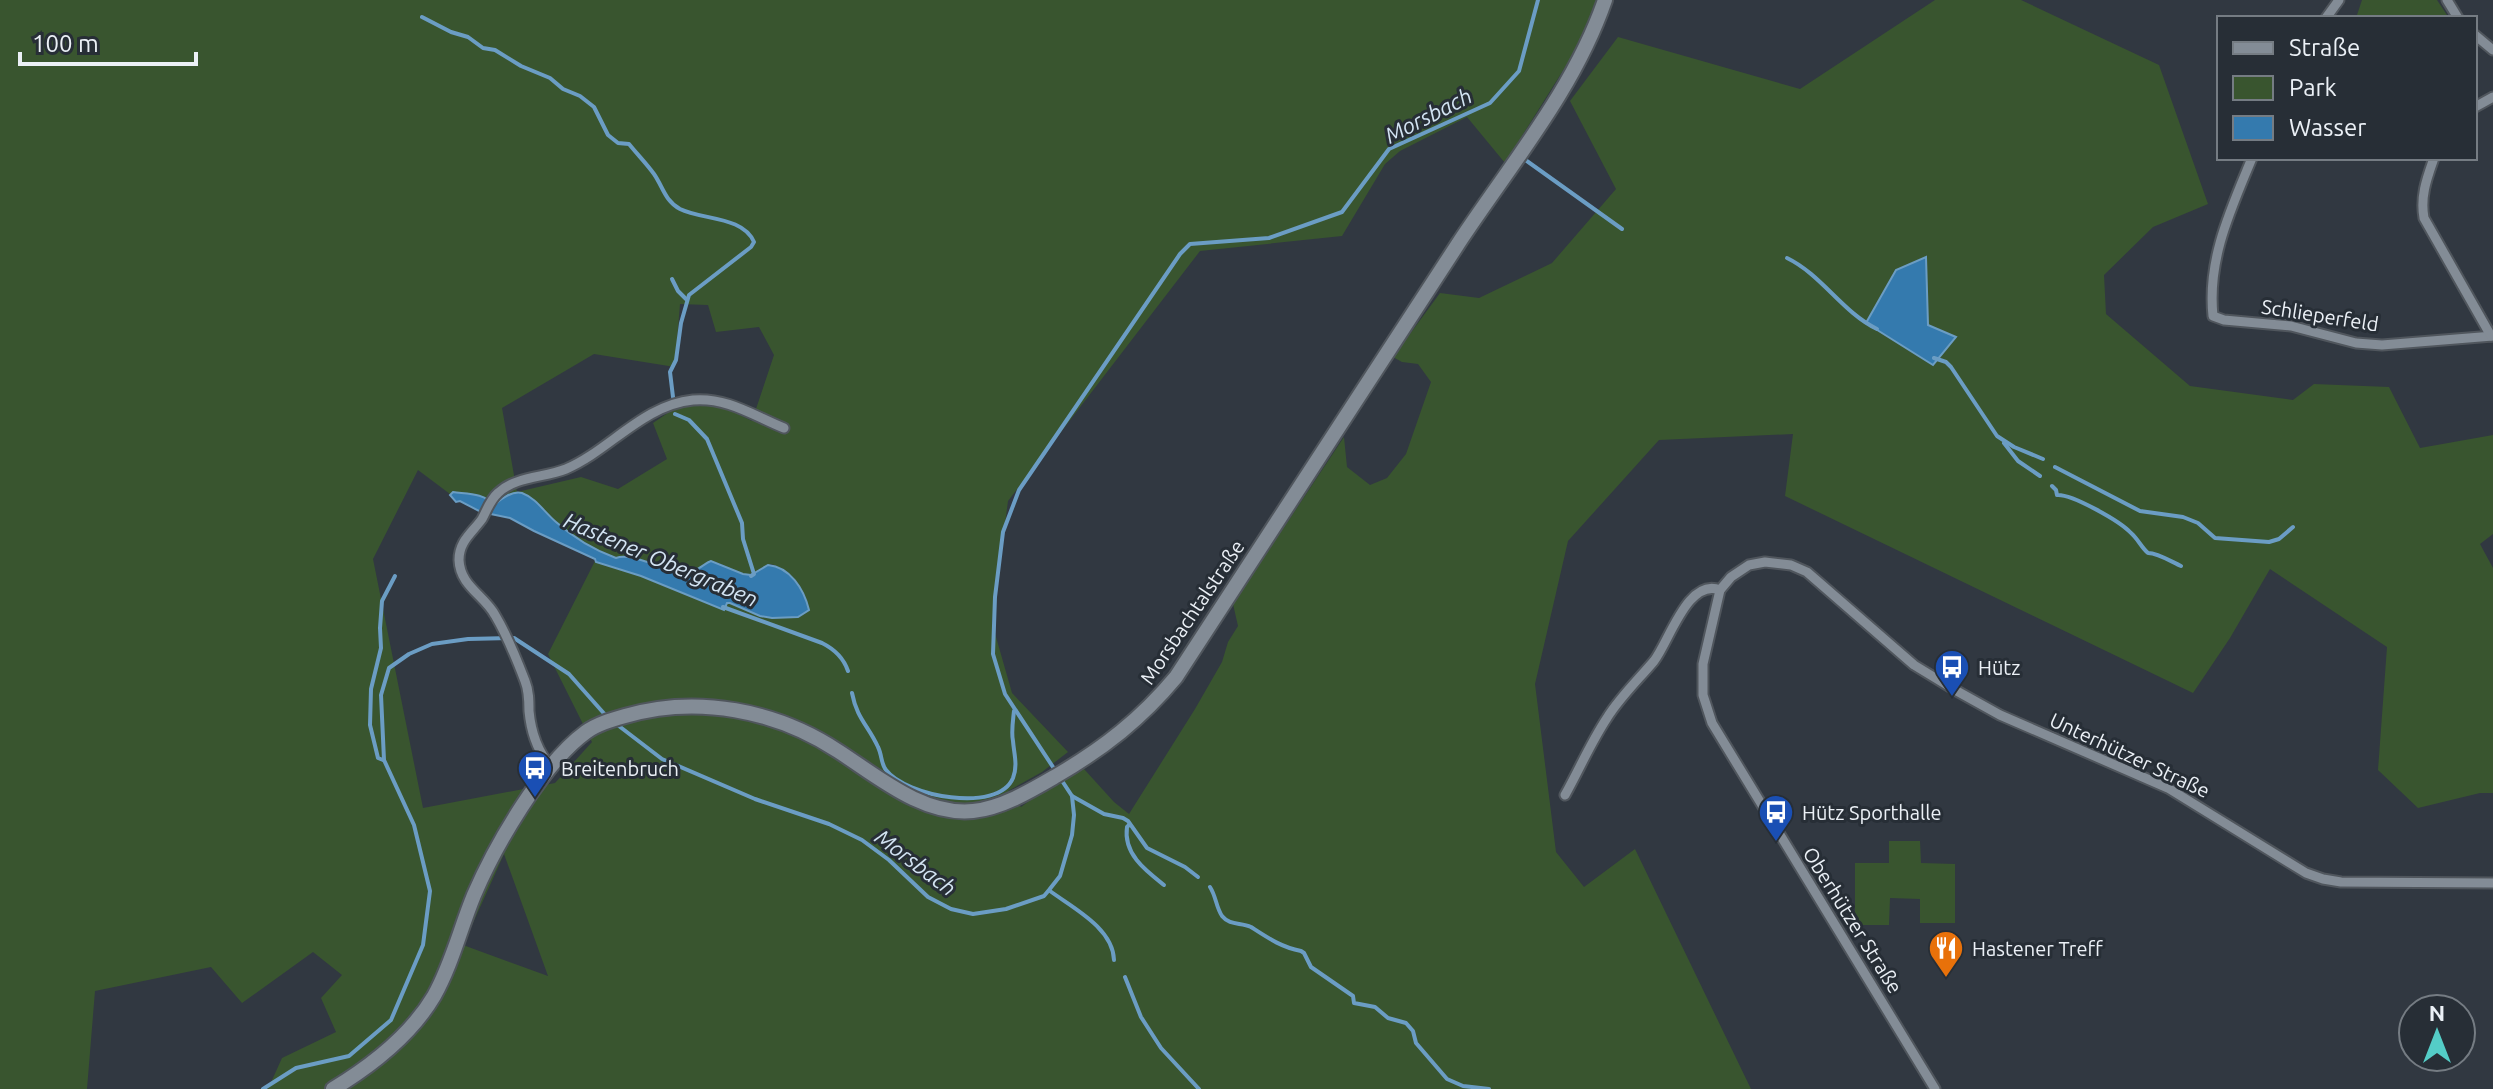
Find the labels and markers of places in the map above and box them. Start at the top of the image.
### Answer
bus stop icon: Hütz [1933,648,1971,698]
place label: Hütz [1978,656,2020,679]
bus stop icon: Breitenbruch [516,749,554,799]
place label: Breitenbruch [561,757,679,780]
bus stop icon: Hütz Sporthalle [1757,793,1795,843]
place label: Hütz Sporthalle [1802,801,1942,824]
restaurant icon: Hastener Treff [1927,929,1965,979]
place label: Hastener Treff [1972,937,2103,960]

